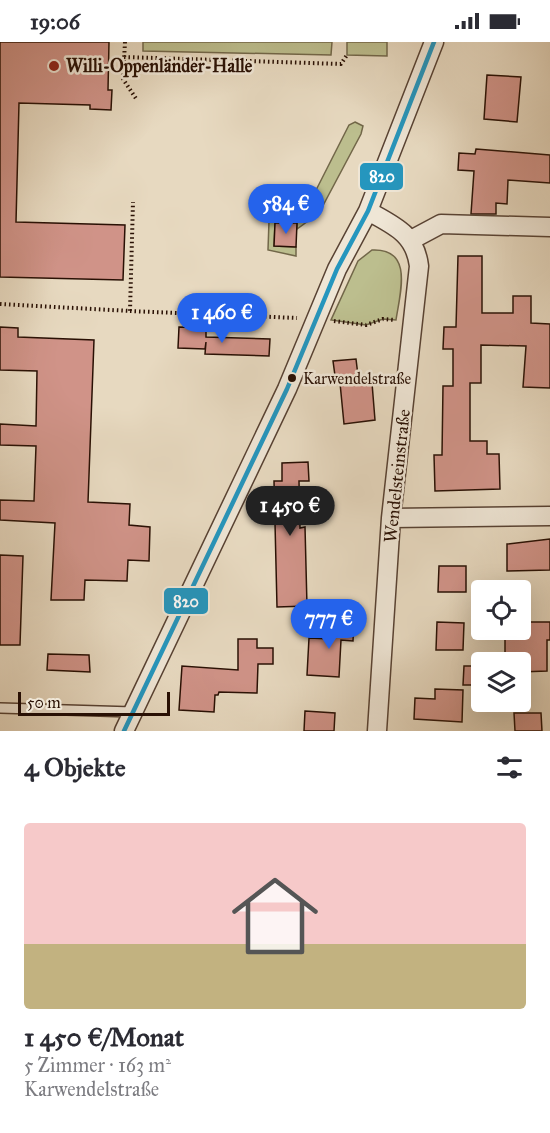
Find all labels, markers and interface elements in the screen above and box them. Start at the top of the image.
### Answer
text: 19:06 [30,8,80,35]
place label: Willi-Oppenländer-Halle [66,55,253,78]
marker: Willi-Oppenländer-Halle [47,59,61,73]
line badge: 820 [359,162,404,191]
text: 820 [369,167,395,186]
pin: 584 € [244,184,328,235]
text: 584 € [262,191,310,215]
pin: 1 460 € [167,293,277,344]
text: 1 460 € [191,300,253,324]
place label: Karwendelstraße [303,369,411,388]
marker: Karwendelstraße [286,372,298,384]
street label: Wendelsteinstraße [379,408,415,544]
pin: 1 450 € [235,486,345,537]
text: 1 450 € [260,493,320,517]
map controls [471,580,531,712]
button: locate [471,580,531,640]
line badge: 820 [163,587,209,615]
text: 820 [173,592,199,611]
pin: 777 € [287,599,371,650]
text: 777 € [305,606,353,630]
button: layers [471,652,531,712]
scale bar [18,689,170,716]
text: 50 m [27,693,61,712]
text: 4 Objekte [24,751,126,783]
icon: filters [493,751,526,784]
icon: home [221,862,329,970]
text: 1 450 €/Monat [24,1021,184,1053]
text: 5 Zimmer · 163 m² [24,1053,171,1077]
text: Karwendelstraße [24,1077,159,1101]

